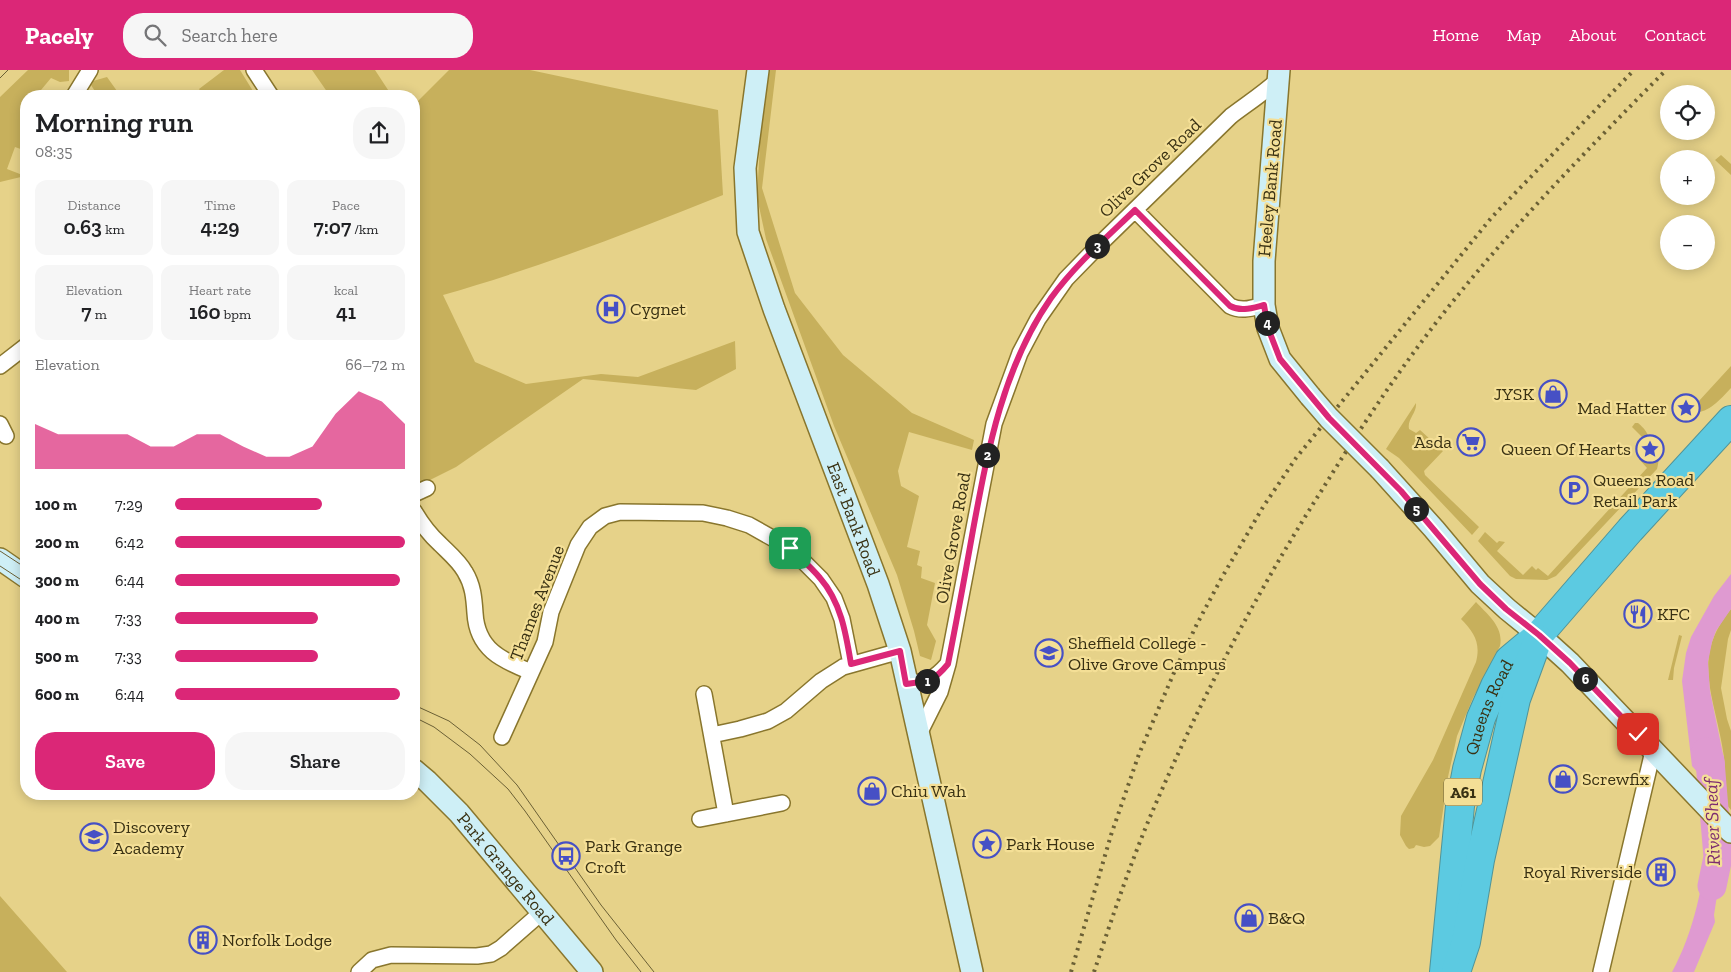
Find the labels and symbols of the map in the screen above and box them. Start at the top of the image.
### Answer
street label: Olive Grove Road [1095,114,1206,222]
street label: Heeley Bank Road [1253,118,1287,258]
pin: 3 [1084,234,1110,258]
hospital icon: Cygnet [596,294,626,324]
place label: Cygnet [630,298,686,320]
pin: 4 [1254,310,1280,336]
shop icon: JYSK [1538,379,1568,409]
place label: JYSK [1494,383,1534,405]
place icon: Mad Hatter [1671,393,1701,423]
place label: Mad Hatter [1577,397,1667,419]
supermarket icon: Asda [1456,427,1486,457]
place label: Asda [1414,431,1452,453]
place icon: Queen Of Hearts [1635,434,1665,464]
place label: Queen Of Hearts [1501,438,1631,460]
pin: 2 [974,442,1000,468]
street label: East Bank Road [822,459,885,579]
place label: Queens Road Retail Park [1593,469,1694,512]
street label: Olive Grove Road [931,471,975,605]
parking icon: Queens Road Retail Park [1559,475,1589,505]
pin: 5 [1404,496,1428,522]
pin [769,527,811,569]
street label: Thames Avenue [505,542,569,664]
restaurant icon: KFC [1623,599,1653,629]
place label: KFC [1657,603,1690,625]
place label: Sheffield College - Olive Grove Campus [1068,632,1226,675]
school or university icon: Sheffield College - Olive Grove Campus [1034,638,1064,668]
street label: Queens Road [1460,656,1518,758]
pin: 6 [1572,666,1598,692]
pin: 1 [914,668,940,694]
pin [1617,713,1659,755]
shop icon: Screwfix [1548,764,1578,794]
place label: Screwfix [1582,768,1649,790]
shop icon: Chiu Wah [857,776,887,806]
water label: River Sheaf [1699,776,1725,866]
road number: A61 [1444,779,1482,806]
place label: Chiu Wah [891,780,966,802]
street label: Park Grange Road [452,808,559,930]
place label: Discovery Academy [113,816,191,859]
school or university icon: Discovery Academy [79,822,109,852]
place icon: Park House [972,829,1002,859]
place label: Park House [1006,833,1095,855]
place label: Park Grange Croft [585,835,682,878]
bus stop icon: Park Grange Croft [551,841,581,871]
building icon: Royal Riverside [1646,857,1676,887]
place label: Royal Riverside [1523,861,1642,883]
shop icon: B&Q [1234,903,1264,933]
place label: B&Q [1268,907,1305,929]
building icon: Norfolk Lodge [188,925,218,955]
place label: Norfolk Lodge [222,929,332,951]

